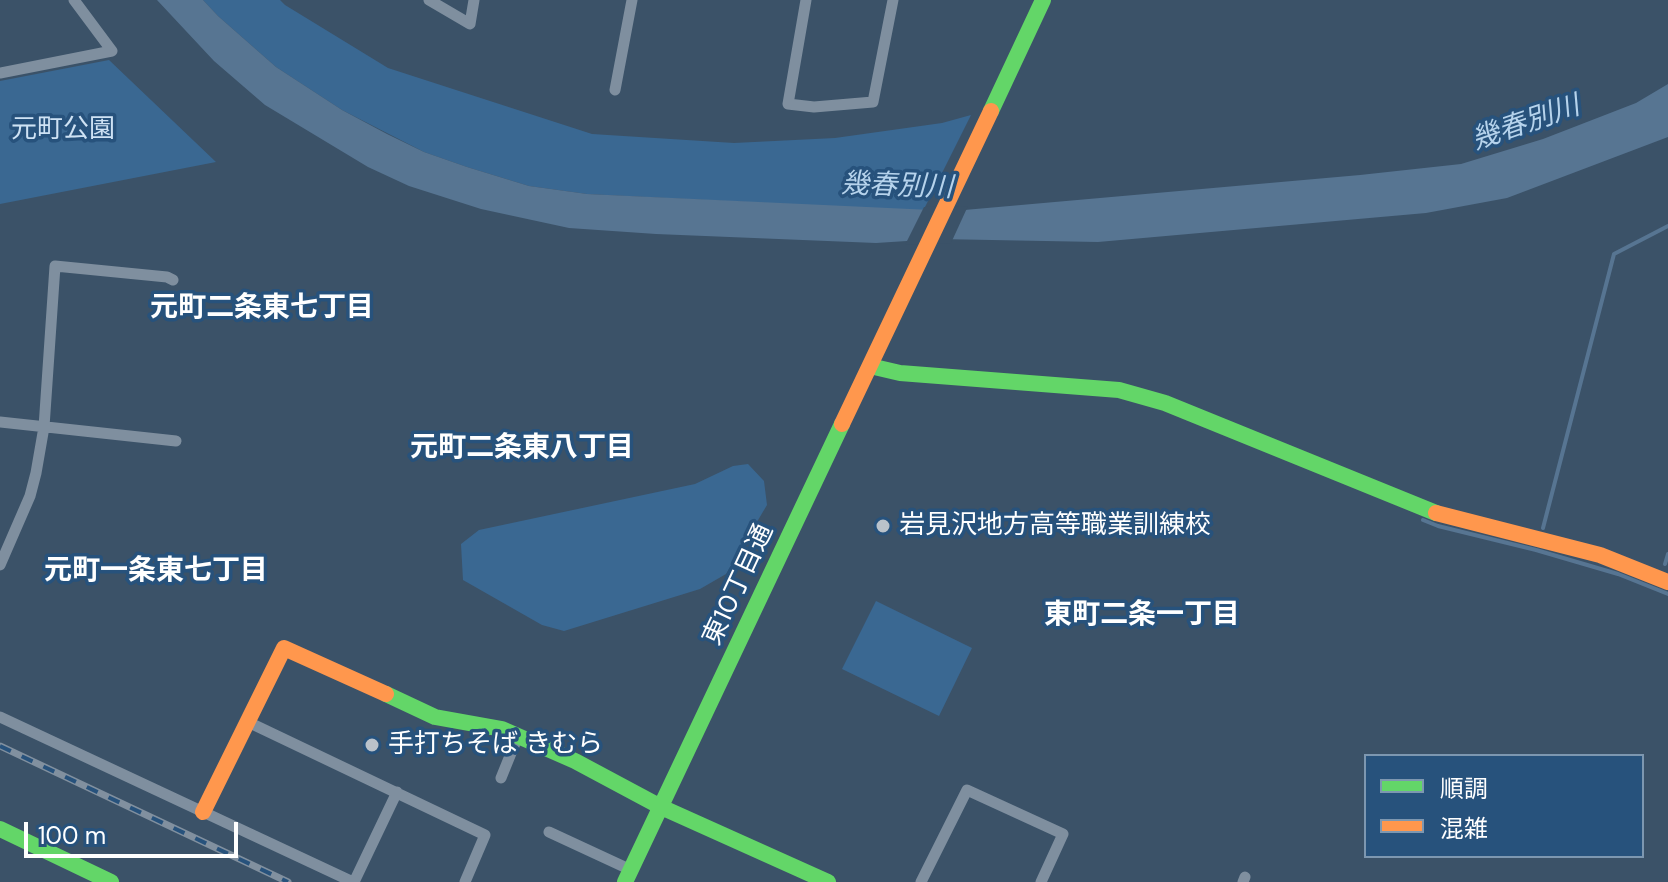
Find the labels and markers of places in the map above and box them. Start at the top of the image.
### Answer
place label: 岩見沢地方高等職業訓練校 [899,510,1211,542]
marker: 岩見沢地方高等職業訓練校 [874,517,892,535]
place label: 手打ちそば きむら [388,729,603,761]
marker: 手打ちそば きむら [363,736,381,754]

